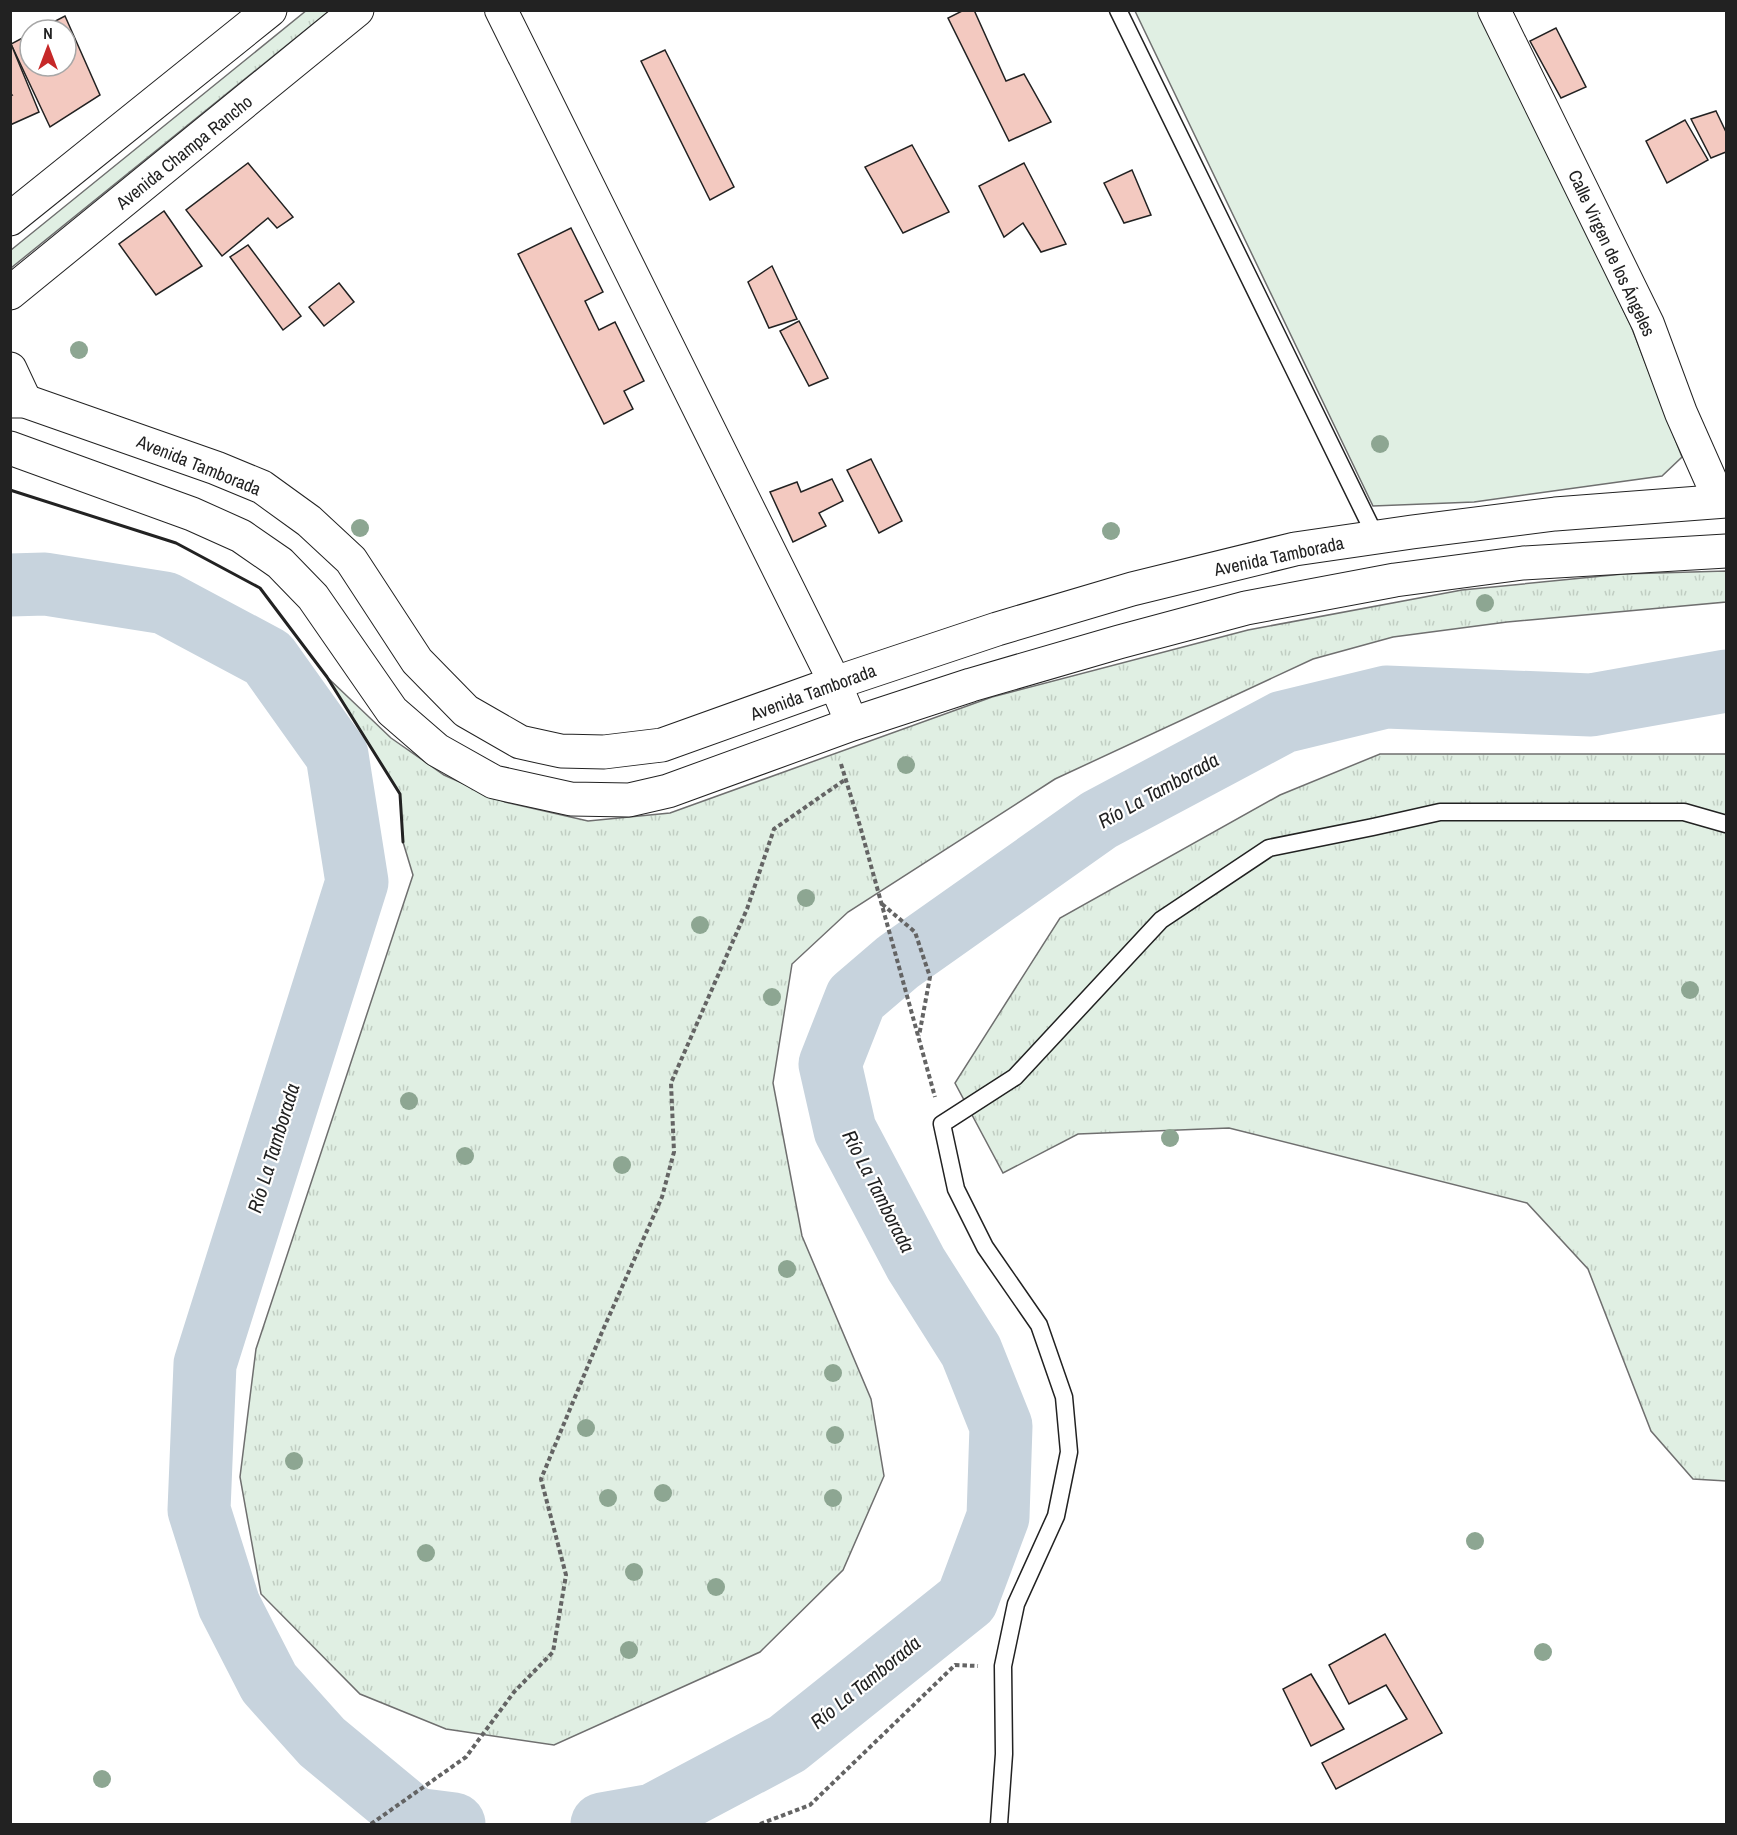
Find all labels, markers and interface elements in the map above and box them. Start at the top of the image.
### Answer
north arrow [18,18,78,78]
text: N [43,22,53,44]
street label: Avenida Champa Rancho [110,89,257,215]
street label: Calle Virgen de los Ángeles [1562,166,1662,340]
street label: Avenida Tamborada [132,428,265,501]
street label: Avenida Tamborada [1211,530,1346,582]
street label: Avenida Tamborada [746,658,879,727]
water label: Río La Tamborada [1093,746,1223,834]
water label: Río La Tamborada [240,1080,306,1216]
water label: Río La Tamborada [837,1125,921,1257]
water label: Río La Tamborada [804,1629,926,1735]

